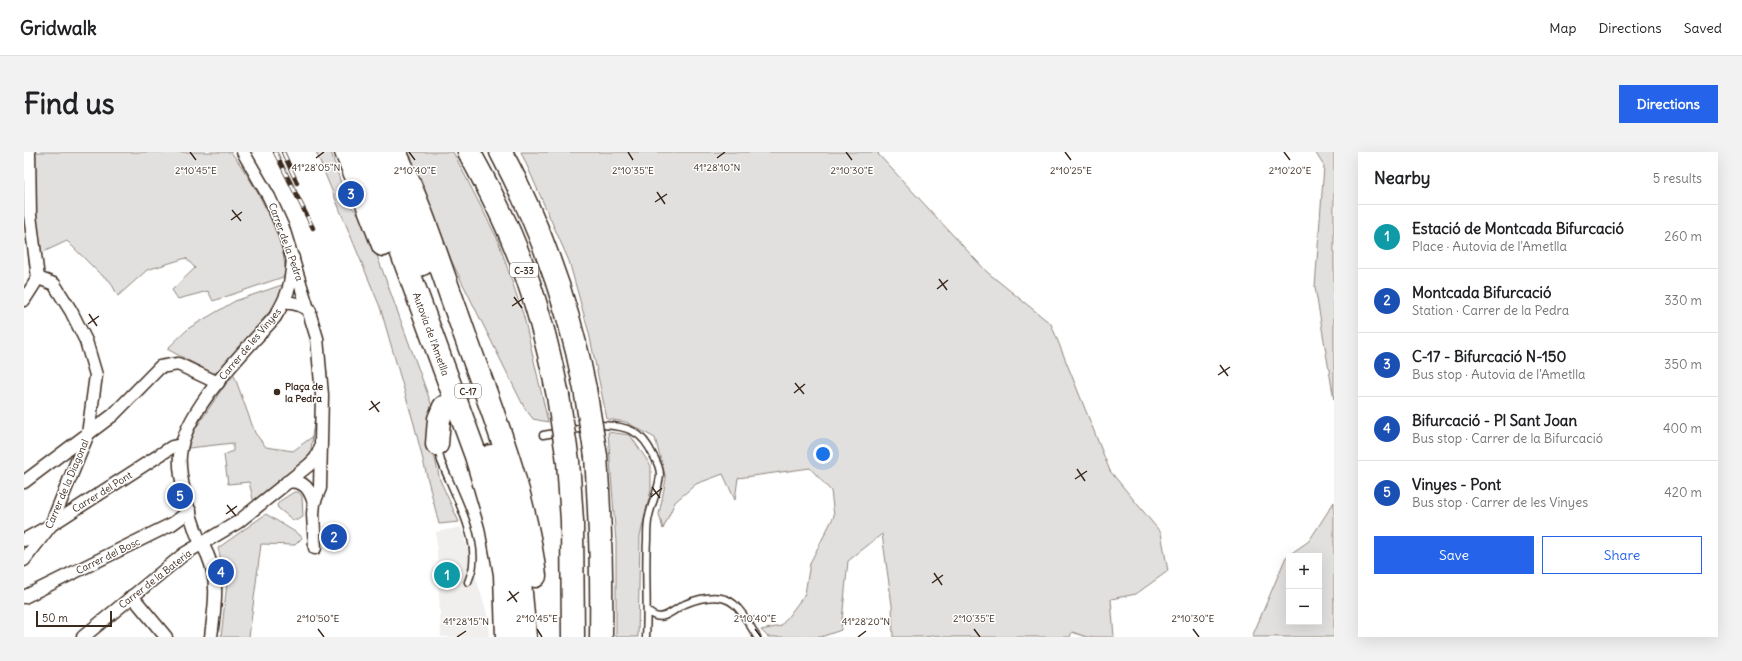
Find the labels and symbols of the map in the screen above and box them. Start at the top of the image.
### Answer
text: 41°28'05"N [292,161,340,174]
text: 41°28'10"N [693,161,741,174]
text: 2°10'45"E [175,164,217,177]
text: 2°10'40"E [394,164,436,177]
text: 2°10'35"E [612,164,654,177]
text: 2°10'30"E [831,164,874,177]
text: 2°10'25"E [1050,164,1092,177]
text: 2°10'20"E [1269,164,1311,177]
pin: 3 [338,179,364,209]
street label: Carrer de la Pedra [266,201,306,283]
road number: C-33 [510,263,538,277]
street label: Autovia de l'Ametlla [410,290,452,378]
street label: Carrer de les Vinyes [216,305,284,383]
place label: Plaça de la Pedra [285,380,324,405]
road number: C-17 [455,384,481,398]
marker: Plaça de la Pedra [272,387,282,397]
street label: Carrer de la Diagonal [42,437,92,531]
your location [813,444,833,464]
street label: Carrer del Pont [70,468,135,516]
pin: 5 [167,481,193,511]
pin: 2 [321,522,347,552]
street label: Carrer del Bosc [74,535,142,577]
street label: Carrer de la Bateria [116,546,194,611]
pin: 4 [208,557,234,587]
pin: 1 [434,560,460,590]
scale bar [36,609,112,628]
text: 2°10'50"E [297,612,340,625]
text: 2°10'45"E [516,612,558,625]
text: 2°10'40"E [734,612,776,625]
text: 2°10'35"E [953,612,995,625]
text: 2°10'30"E [1172,612,1215,625]
text: 41°28'15"N [443,615,489,628]
text: 41°28'20"N [842,615,890,628]

